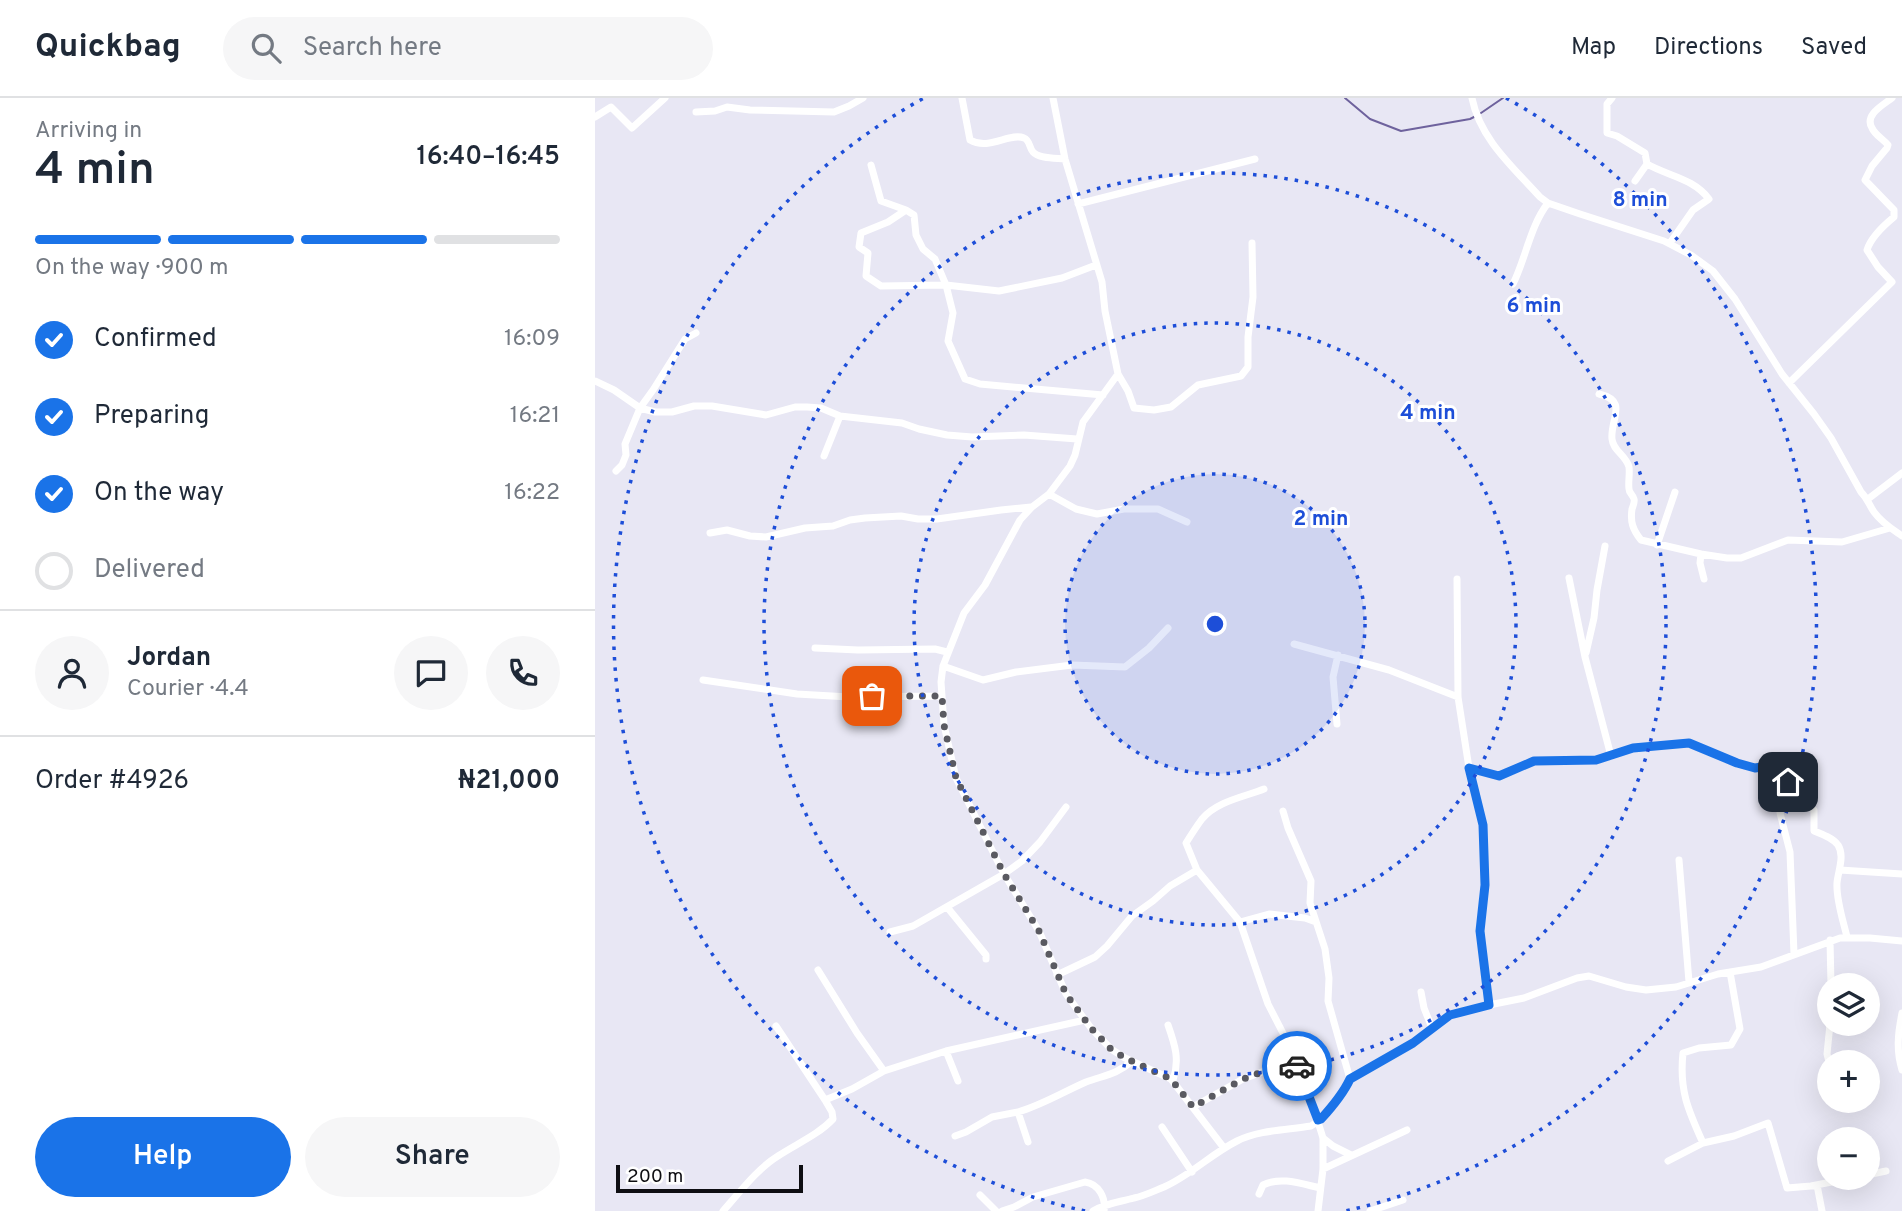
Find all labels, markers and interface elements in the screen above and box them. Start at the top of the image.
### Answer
search box [223,17,713,80]
text: Quickbag [35,27,181,69]
icon: search [247,29,285,67]
text: Search here [303,32,442,65]
text: Map [1571,33,1616,63]
text: Directions [1654,33,1763,63]
text: Saved [1801,33,1867,63]
text: Arriving in [35,117,142,146]
text: 16:40–16:45 [417,141,560,174]
text: 4 min [35,142,155,201]
text: 8 min [1612,187,1668,214]
text: On the way · 900 m [35,254,229,283]
text: 6 min [1507,293,1561,320]
icon: check [35,321,73,359]
text: Confirmed [94,323,217,356]
text: 16:09 [504,325,560,354]
icon: check [35,398,73,436]
text: Preparing [94,400,209,433]
text: 4 min [1400,400,1456,427]
text: 16:21 [510,402,560,431]
icon: check [35,475,73,513]
text: On the way [94,477,224,510]
text: 16:22 [504,479,560,508]
text: 2 min [1294,506,1348,533]
text: Delivered [94,554,205,587]
centre of rings [1203,612,1227,636]
button: person [35,636,109,710]
button: chat [394,636,468,710]
button: phone [486,636,560,710]
text: Jordan [127,642,211,675]
pin [842,666,902,726]
text: Courier · 4.4 [127,675,249,704]
icon: bag [853,677,891,715]
pin [1758,752,1818,812]
icon: home [1769,763,1807,801]
text: Order #4926 [35,765,189,798]
text: ₦21,000 [458,765,560,798]
map controls [1817,973,1880,1190]
button: layers [1817,973,1880,1036]
courier [1262,1031,1332,1101]
icon: car [1278,1047,1316,1085]
button: + [1817,1050,1880,1113]
button: Help [35,1117,291,1197]
button: Share [305,1117,560,1197]
button: − [1817,1127,1880,1190]
scale bar [616,1162,803,1194]
text: 200 m [627,1165,683,1189]

